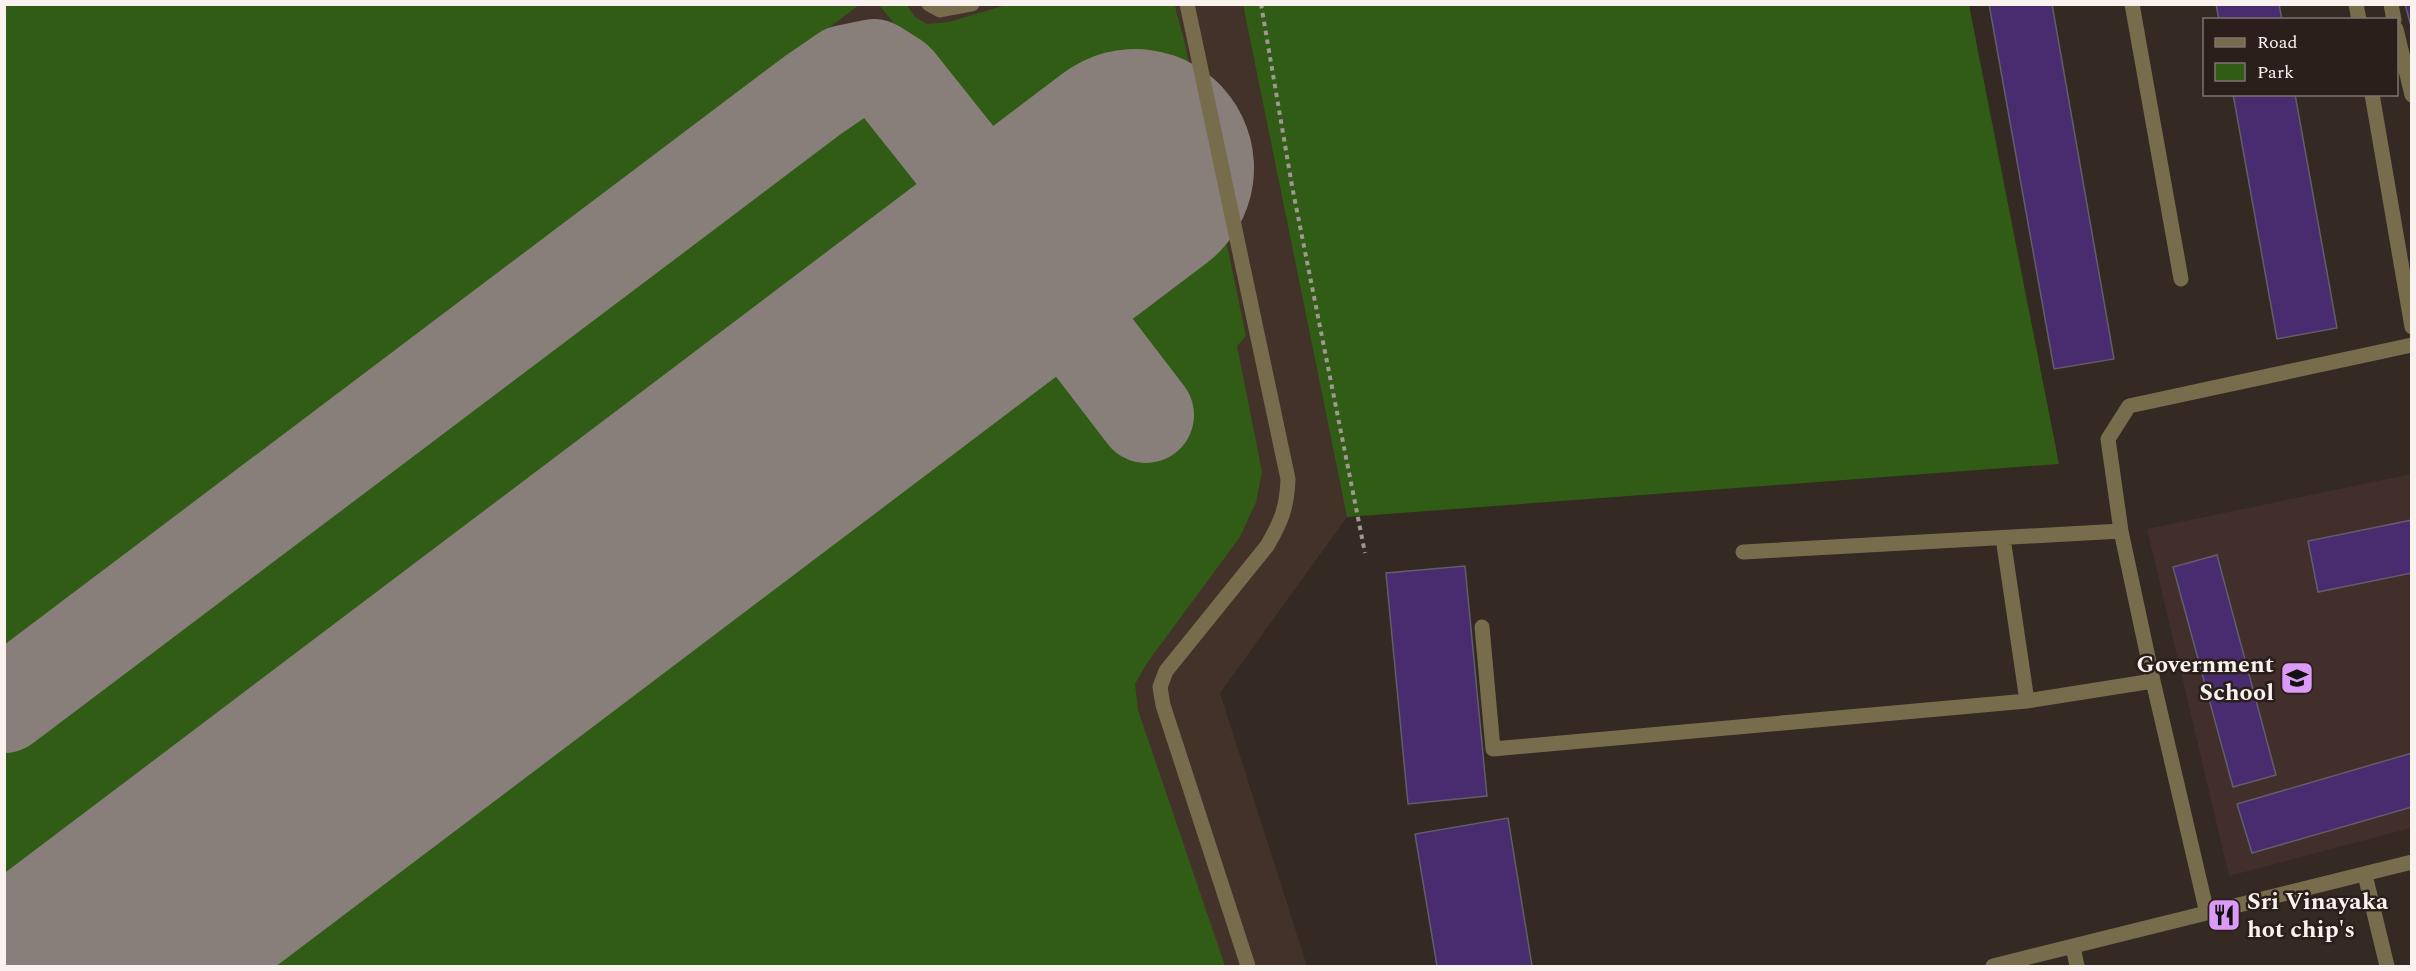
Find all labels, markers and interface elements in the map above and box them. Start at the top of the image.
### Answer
legend [2203,18,2398,96]
text: Road [2257,29,2298,56]
text: Park [2257,59,2294,86]
place label: Government School [2136,647,2274,711]
school or university icon: Government School [2279,660,2315,696]
place label: Sri Vinayaka hot chip's [2247,884,2389,948]
restaurant icon: Sri Vinayaka hot chip's [2206,897,2242,933]

